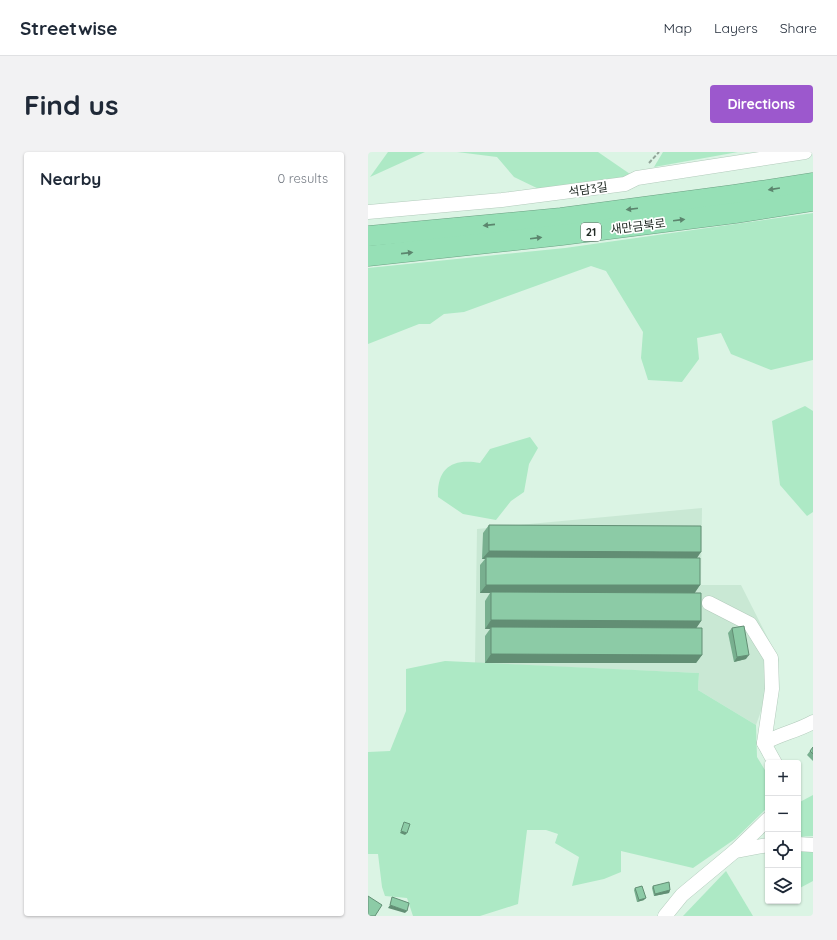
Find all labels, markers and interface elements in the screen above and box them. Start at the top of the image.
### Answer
text: Streetwise [20,16,117,40]
text: Map [663,19,692,37]
text: Layers [714,19,758,37]
text: Share [780,19,817,37]
button: Directions [710,85,813,123]
text: Find us [24,87,118,122]
text: Nearby [40,168,101,189]
text: 0 results [277,170,328,186]
street label: 석담3길 [567,179,609,199]
one-way arrow [768,186,781,192]
one-way arrow [626,206,638,212]
street label: 새만금북로 [610,215,666,237]
one-way arrow [673,217,685,224]
one-way arrow [483,222,495,228]
road number: 21 [581,223,601,241]
one-way arrow [530,235,542,242]
one-way arrow [401,249,413,256]
map controls [765,760,801,904]
button: + [765,760,801,796]
button: − [765,796,801,832]
button: locate [765,832,801,868]
button: layers [765,868,801,904]

